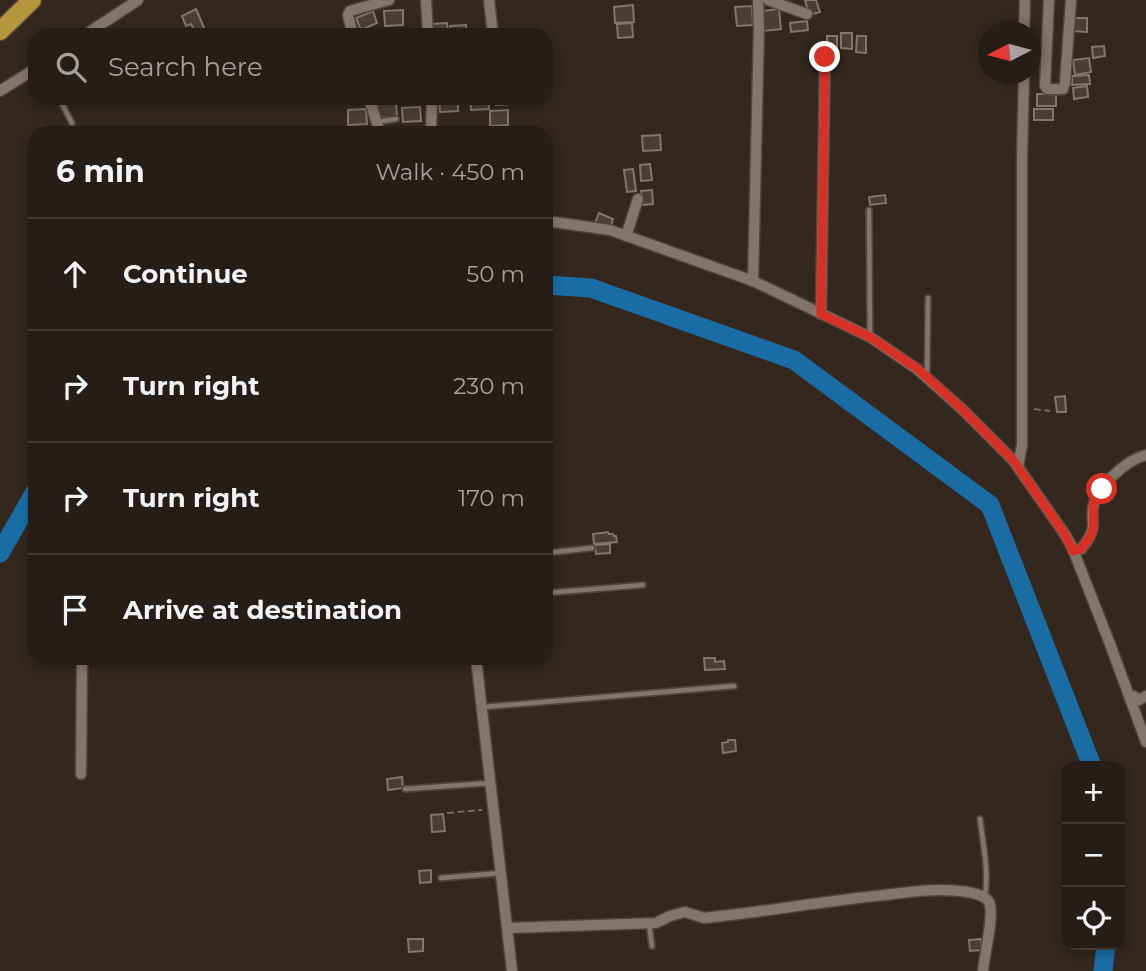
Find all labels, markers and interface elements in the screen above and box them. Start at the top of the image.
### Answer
north arrow [978,21,1041,84]
search box [28,28,553,105]
route end [809,41,840,72]
icon: search [52,48,90,86]
text: Search here [108,51,263,83]
text: 6 min [56,153,145,190]
text: Walk · 450 m [376,158,525,186]
icon: ahead [56,255,94,293]
text: Continue [123,258,248,290]
text: 50 m [466,260,525,288]
icon: right [56,367,94,405]
text: Turn right [123,370,259,402]
text: 230 m [453,372,525,400]
route start [1086,473,1117,504]
icon: right [56,479,94,517]
text: Turn right [123,482,259,514]
text: 170 m [458,484,525,512]
icon: arrive [56,591,94,629]
text: Arrive at destination [123,594,402,626]
map controls [1062,761,1125,950]
button: + [1062,761,1125,824]
button: − [1062,824,1125,887]
button: locate [1062,887,1125,950]

